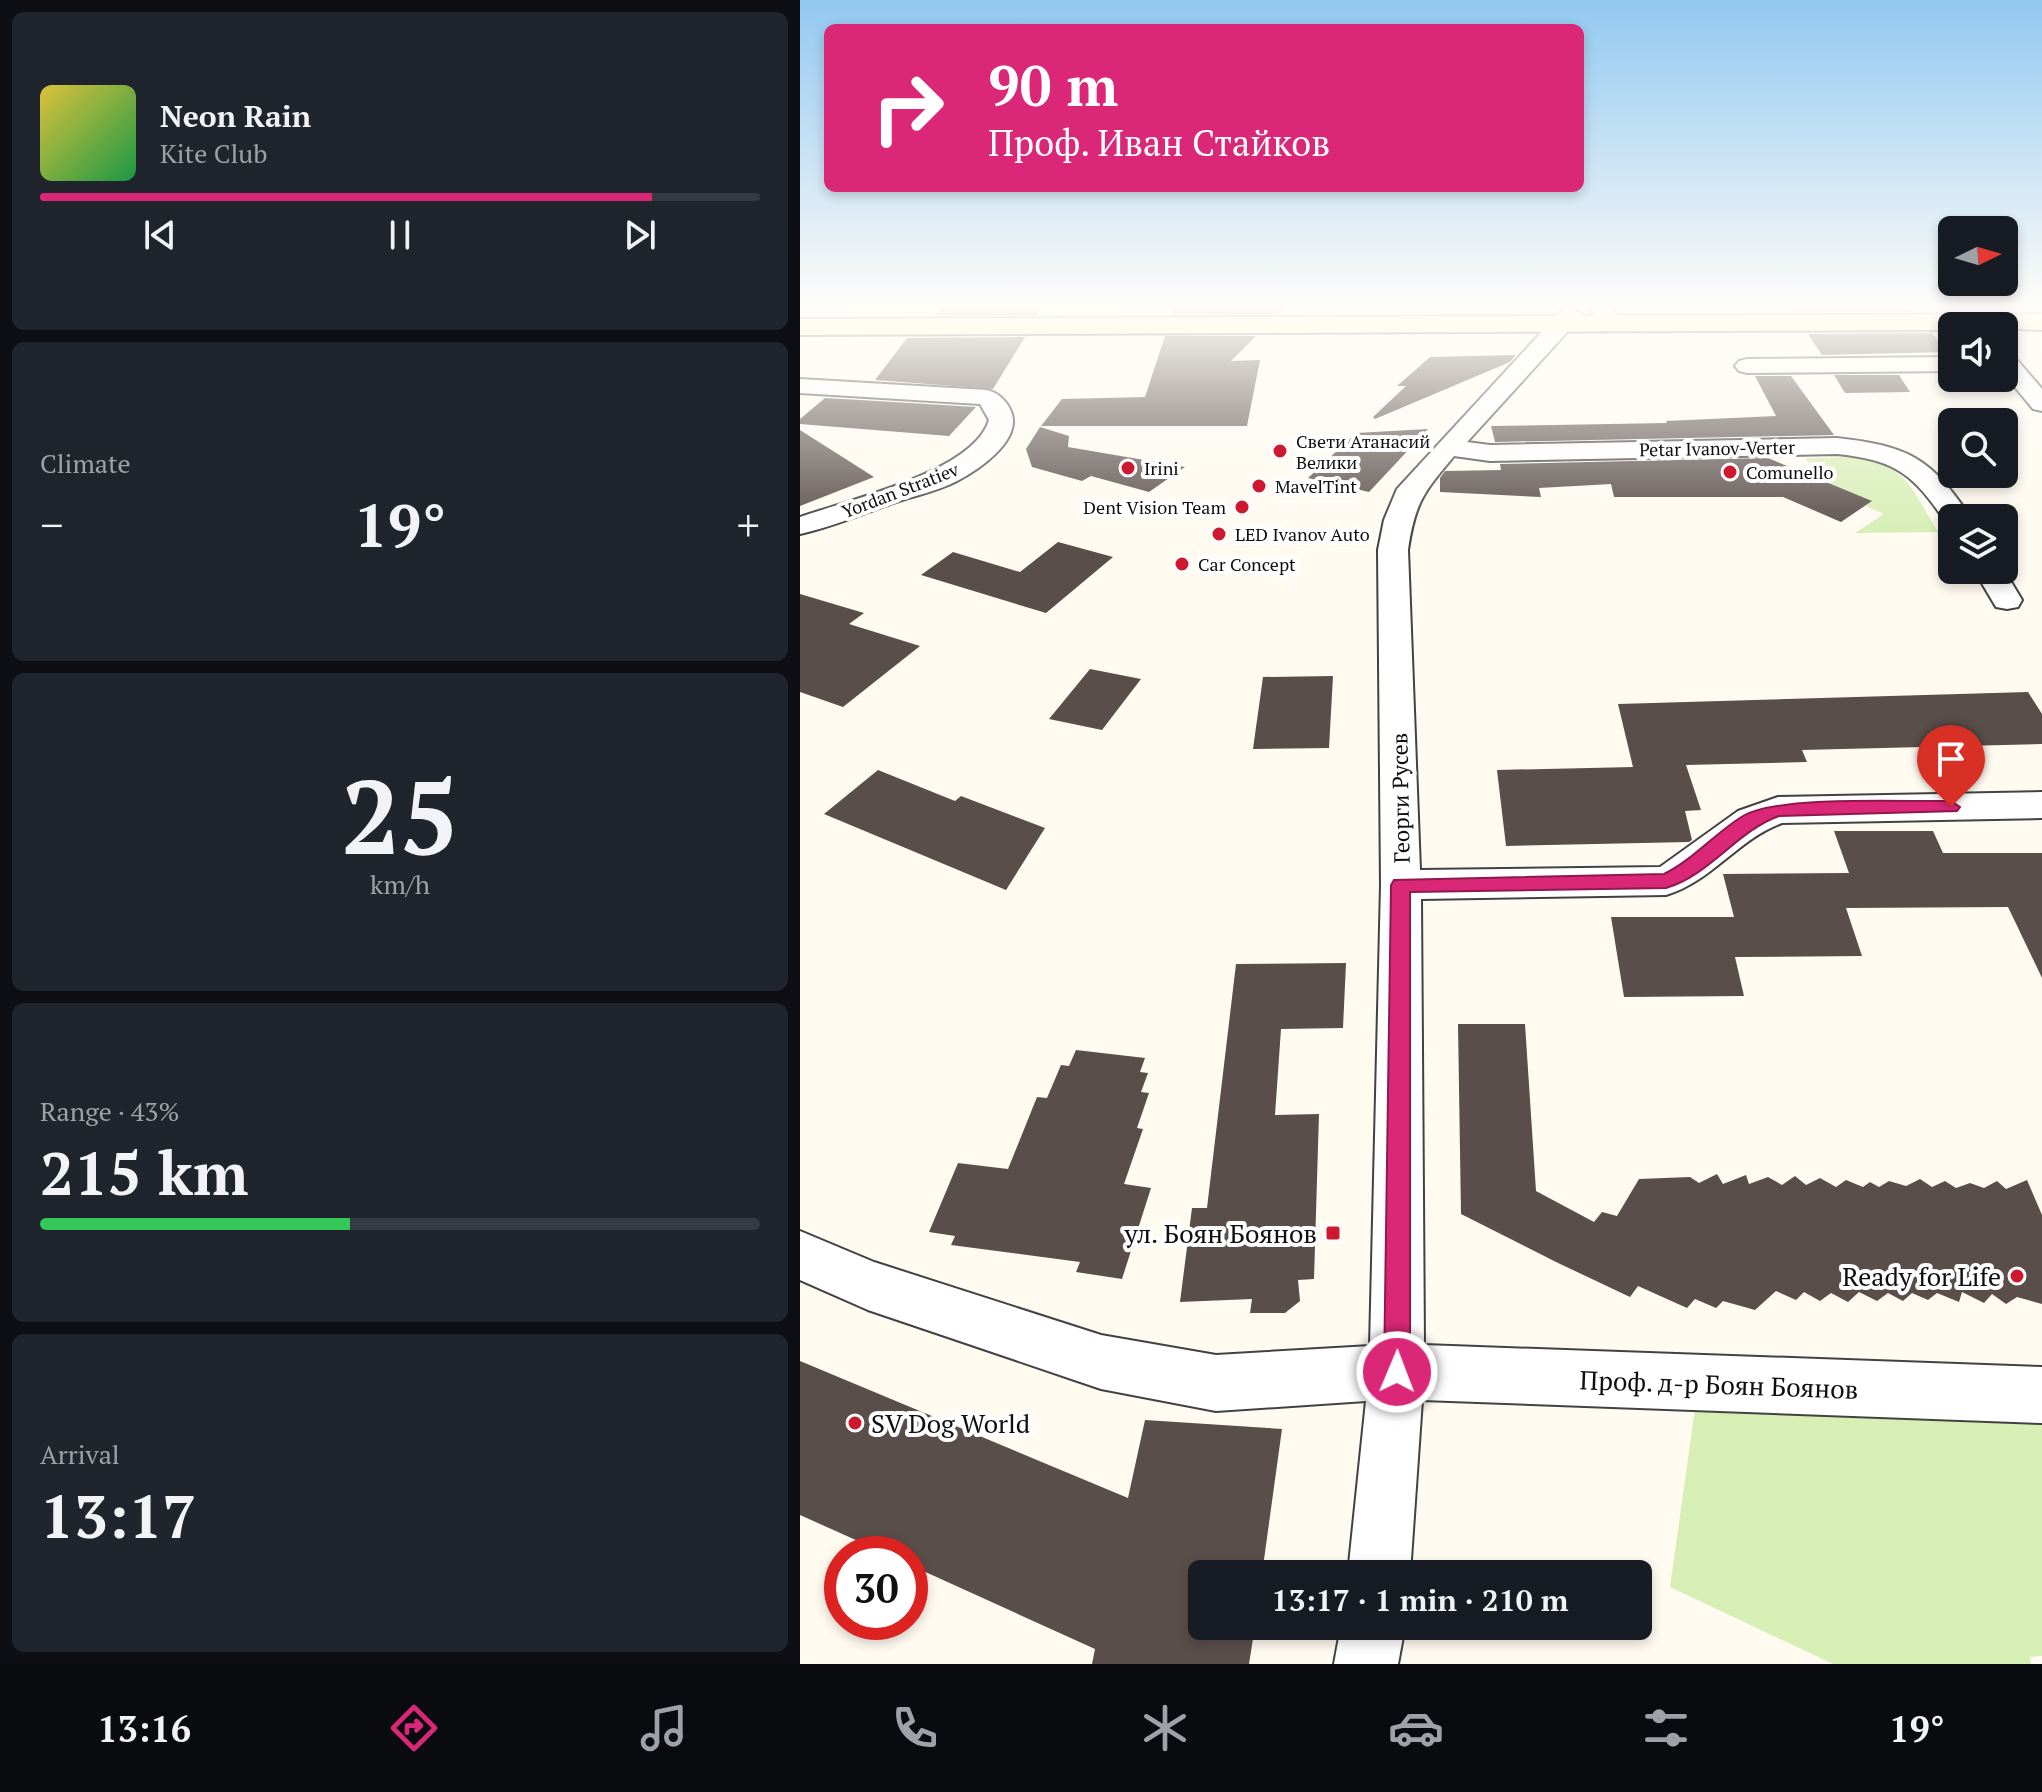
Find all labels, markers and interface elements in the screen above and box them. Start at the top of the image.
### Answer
text: 90 m [988,48,1118,122]
icon: right [856,56,960,160]
text: Neon Rain [160,96,311,136]
text: Проф. Иван Стайков [988,119,1330,166]
text: Kite Club [160,136,267,170]
icon: previous [138,213,182,257]
icon: pause [378,213,422,257]
icon: next [618,213,662,257]
north arrow [1938,216,2018,296]
map controls [1938,216,2018,584]
button: sound [1938,312,2018,392]
button: search [1938,408,2018,488]
place label: Свети Атанасий Велики [1296,429,1430,474]
street label: Petar Ivanov-Verter [1639,435,1795,461]
marker: Свети Атанасий Велики [1271,442,1289,460]
text: Climate [40,446,131,480]
street label: Yordan Stratiev [838,456,963,523]
place label: Irini [1144,456,1179,480]
marker: Irini [1119,459,1137,477]
place label: Comunello [1746,460,1834,484]
marker: Comunello [1721,463,1739,481]
place label: MavelTint [1275,474,1357,498]
marker: MavelTint [1250,477,1268,495]
text: 19° [354,485,446,564]
text: − [40,495,63,554]
text: + [737,495,760,554]
place label: Dent Vision Team [1083,495,1226,519]
marker: Dent Vision Team [1233,498,1251,516]
button: layers [1938,504,2018,584]
place label: LED Ivanov Auto [1235,522,1370,546]
marker: LED Ivanov Auto [1210,525,1228,543]
place label: Car Concept [1198,552,1296,576]
marker: Car Concept [1173,555,1191,573]
pin [1917,725,1985,807]
street label: Георги Русев [1384,732,1416,864]
icon: arrive [1929,737,1973,781]
text: 25 [341,746,459,884]
text: km/h [370,867,430,901]
text: Range · 43% [40,1094,179,1128]
text: 215 km [40,1133,248,1212]
place label: ул. Боян Боянов [1123,1216,1317,1250]
marker: ул. Боян Боянов [1324,1224,1342,1242]
place label: Ready for Life [1842,1259,2001,1293]
marker: Ready for Life [2008,1267,2026,1285]
position arrow [1355,1330,1439,1414]
street label: Проф. д-р Боян Боянов [1579,1362,1859,1406]
place label: SV Dog World [871,1406,1030,1440]
marker: SV Dog World [846,1414,864,1432]
text: Arrival [40,1437,120,1471]
text: 13:17 [40,1476,196,1555]
speed limit sign: 30 [824,1536,928,1640]
text: 13:17 · 1 min · 210 m [1272,1580,1568,1620]
icon: directions [386,1700,442,1756]
icon: music [636,1700,692,1756]
icon: phone [887,1700,943,1756]
icon: climate [1137,1700,1193,1756]
icon: car [1388,1700,1444,1756]
icon: filters [1638,1700,1694,1756]
text: 13:16 [97,1705,191,1752]
text: 19° [1889,1705,1945,1752]

